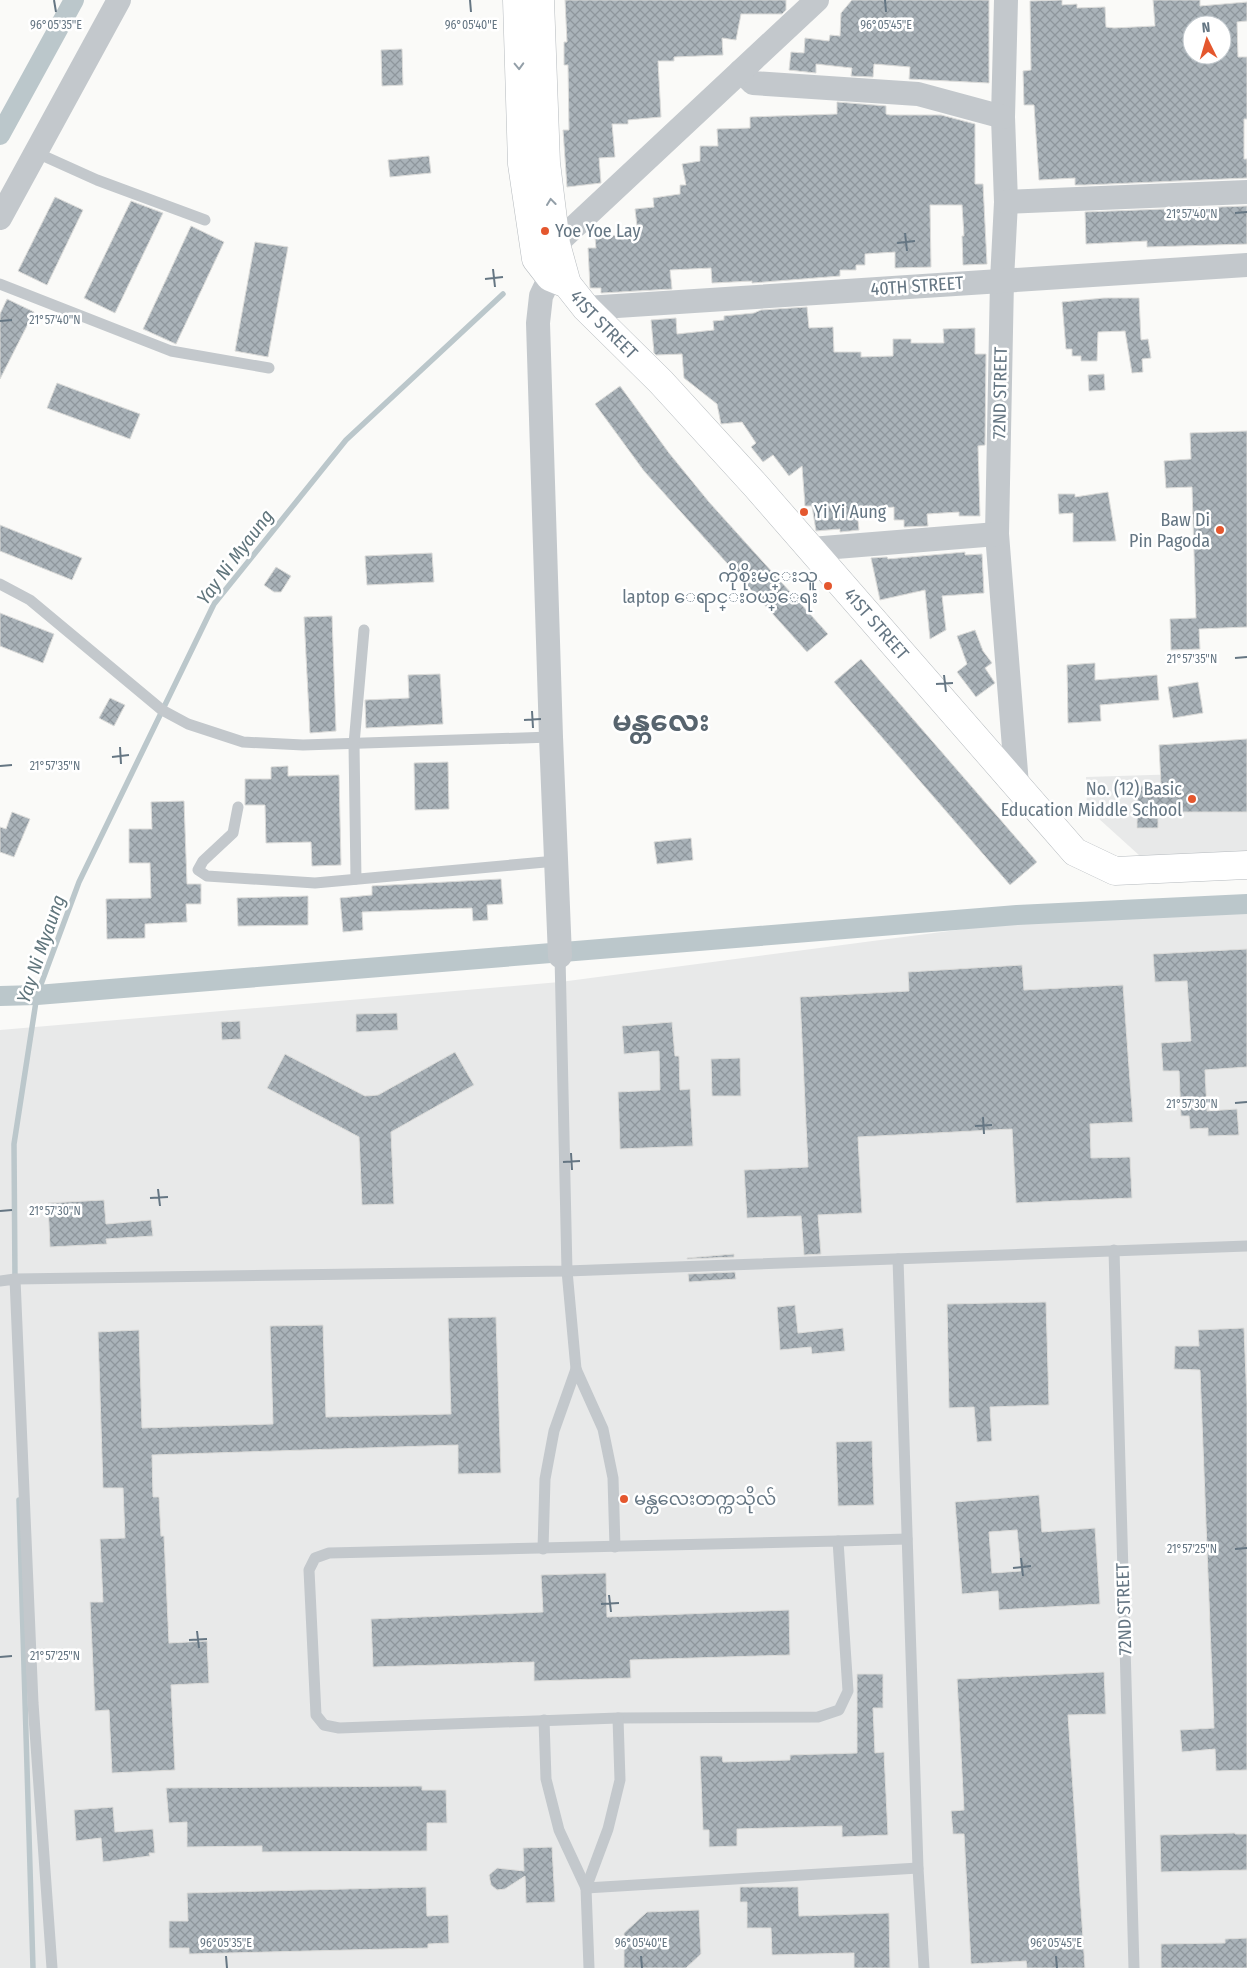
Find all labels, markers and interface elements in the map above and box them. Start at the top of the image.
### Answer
north arrow [1182,15,1232,65]
text: 96°05'35"E [30,18,82,32]
text: 96°05'40"E [445,18,498,32]
text: 96°05'45"E [860,18,912,32]
text: N [1201,19,1211,36]
one-way arrow [513,62,524,70]
one-way arrow [546,198,557,206]
text: 21°57'40"N [1166,207,1218,221]
place label: Yoe Yoe Lay [555,220,640,242]
marker: Yoe Yoe Lay [539,225,551,237]
street label: 40TH STREET [870,272,965,300]
street label: 41ST STREET [565,286,643,364]
text: 21°57'40"N [29,313,81,327]
street label: 72ND STREET [988,346,1012,439]
place label: Yi Yi Aung [814,501,887,523]
water label: Yay Ni Myaung [192,505,278,609]
marker: Yi Yi Aung [798,506,810,518]
place label: Baw Di Pin Pagoda [1129,509,1210,552]
marker: Baw Di Pin Pagoda [1214,524,1226,536]
place label: ကိုစိုးမင္းသူ laptop ေရာင္းဝယ္ေရး [622,562,818,612]
marker: ကိုစိုးမင္းသူ laptop ေရာင္းဝယ္ေရး [822,580,834,592]
street label: 41ST STREET [839,584,914,665]
text: 21°57'35"N [1167,652,1217,666]
district label: မန္တလေး [612,705,710,744]
text: 21°57'35"N [30,759,80,773]
place label: No. (12) Basic Education Middle School [1001,778,1182,821]
marker: No. (12) Basic Education Middle School [1186,793,1198,805]
water label: Yay Ni Myaung [12,892,70,1006]
text: 21°57'30"N [1166,1097,1218,1111]
text: 21°57'30"N [29,1204,81,1218]
place label: မန္တလေးတက္ကသိုလ် [634,1485,776,1514]
marker: မန္တလေးတက္ကသိုလ် [618,1493,630,1505]
text: 21°57'25"N [1167,1542,1217,1556]
street label: 72ND STREET [1111,1562,1137,1656]
text: 21°57'25"N [30,1649,80,1663]
text: 96°05'35"E [200,1936,252,1950]
text: 96°05'40"E [615,1936,668,1950]
text: 96°05'45"E [1030,1936,1082,1950]

